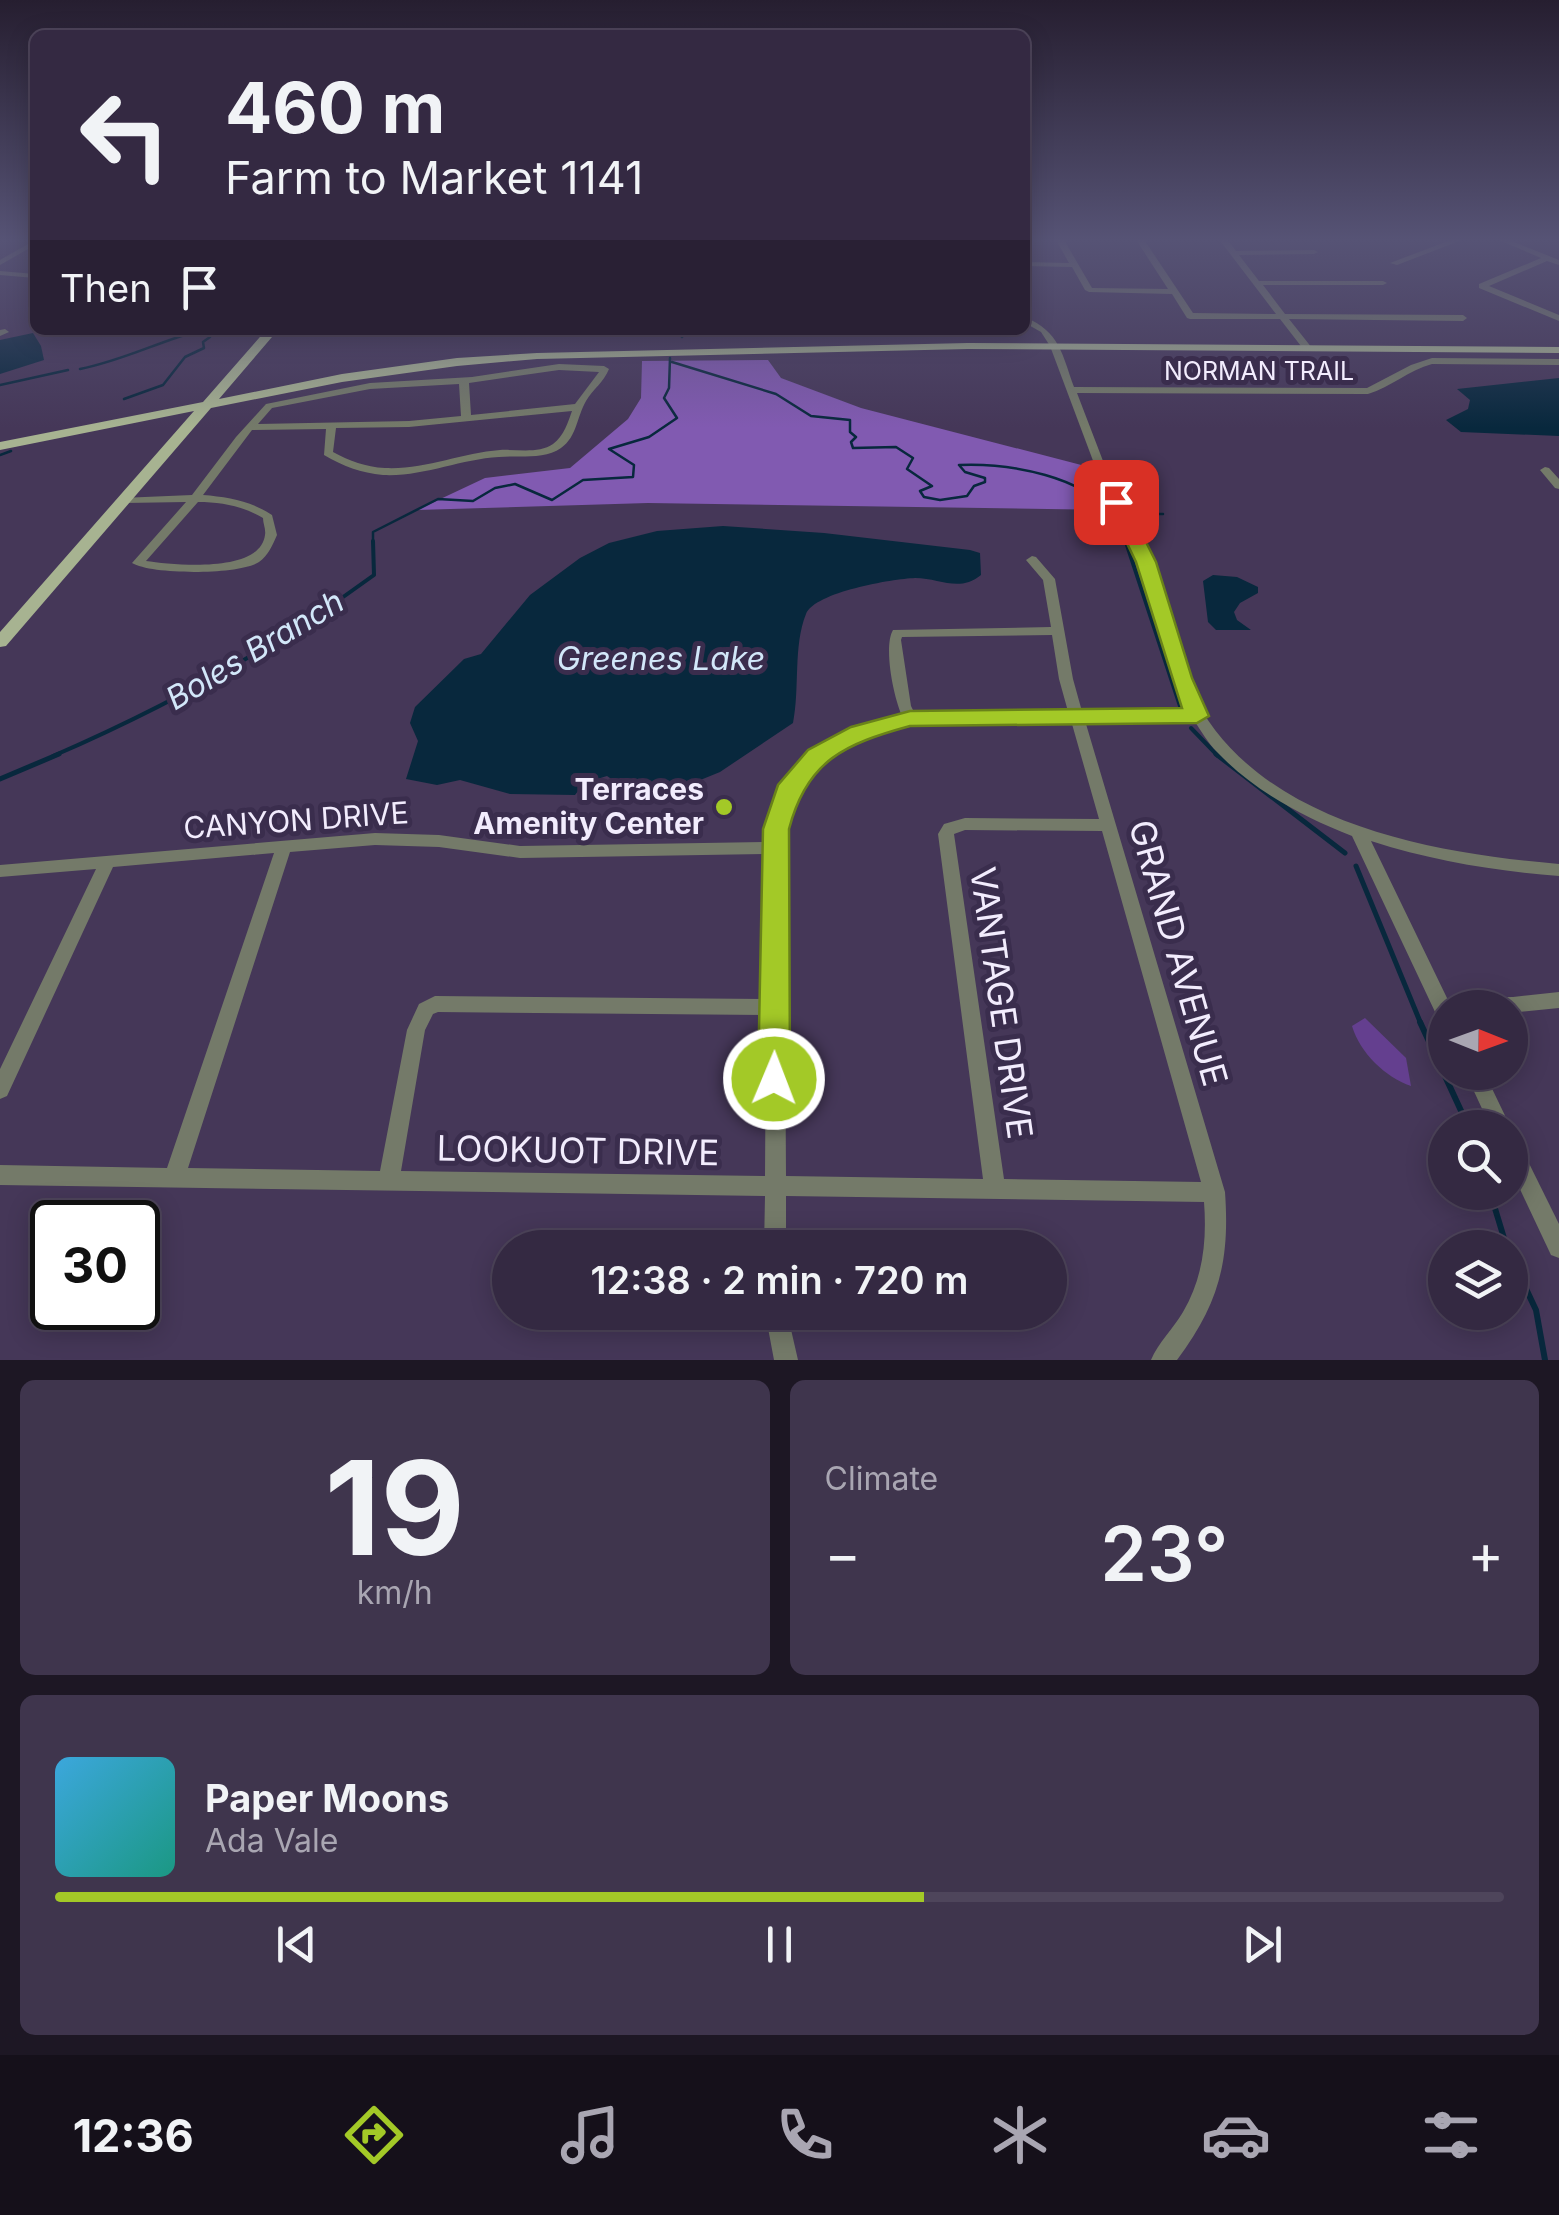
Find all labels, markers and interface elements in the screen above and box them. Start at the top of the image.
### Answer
text: 460 m [225,65,445,150]
icon: left [60,70,190,200]
text: Farm to Market 1141 [225,150,643,205]
icon: arrive [172,260,227,315]
text: Then [60,265,152,311]
street label: NORMAN TRAIL [1164,356,1354,386]
pin [1074,460,1159,545]
icon: arrive [1089,475,1144,530]
water label: Boles Branch [159,581,351,718]
water label: Greenes Lake [557,639,765,678]
place label: Terraces Amenity Center [473,771,704,841]
street label: CANYON DRIVE [182,794,410,846]
marker: Terraces Amenity Center [713,796,735,818]
street label: GRAND AVENUE [1121,815,1237,1091]
street label: VANTAGE DRIVE [962,864,1042,1142]
north arrow [1428,990,1528,1090]
map controls [1428,990,1528,1330]
position arrow [722,1027,826,1131]
button: search [1428,1110,1528,1210]
street label: LOOKUOT DRIVE [436,1127,720,1173]
speed limit sign: 30 [30,1200,160,1330]
button: layers [1428,1230,1528,1330]
text: 12:38 · 2 min · 720 m [591,1257,968,1303]
text: 19 [325,1429,465,1586]
text: Climate [825,1459,938,1498]
text: 23° [1100,1508,1228,1599]
text: − [825,1521,861,1587]
text: + [1468,1521,1504,1587]
text: km/h [357,1573,433,1612]
text: Paper Moons [205,1775,449,1821]
text: Ada Vale [205,1821,338,1860]
icon: previous [269,1917,324,1972]
icon: pause [752,1917,807,1972]
icon: next [1235,1917,1290,1972]
icon: directions [339,2100,409,2170]
icon: music [555,2100,625,2170]
icon: phone [770,2100,840,2170]
icon: climate [985,2100,1055,2170]
icon: car [1201,2100,1271,2170]
icon: filters [1416,2100,1486,2170]
text: 12:36 [73,2108,194,2163]

